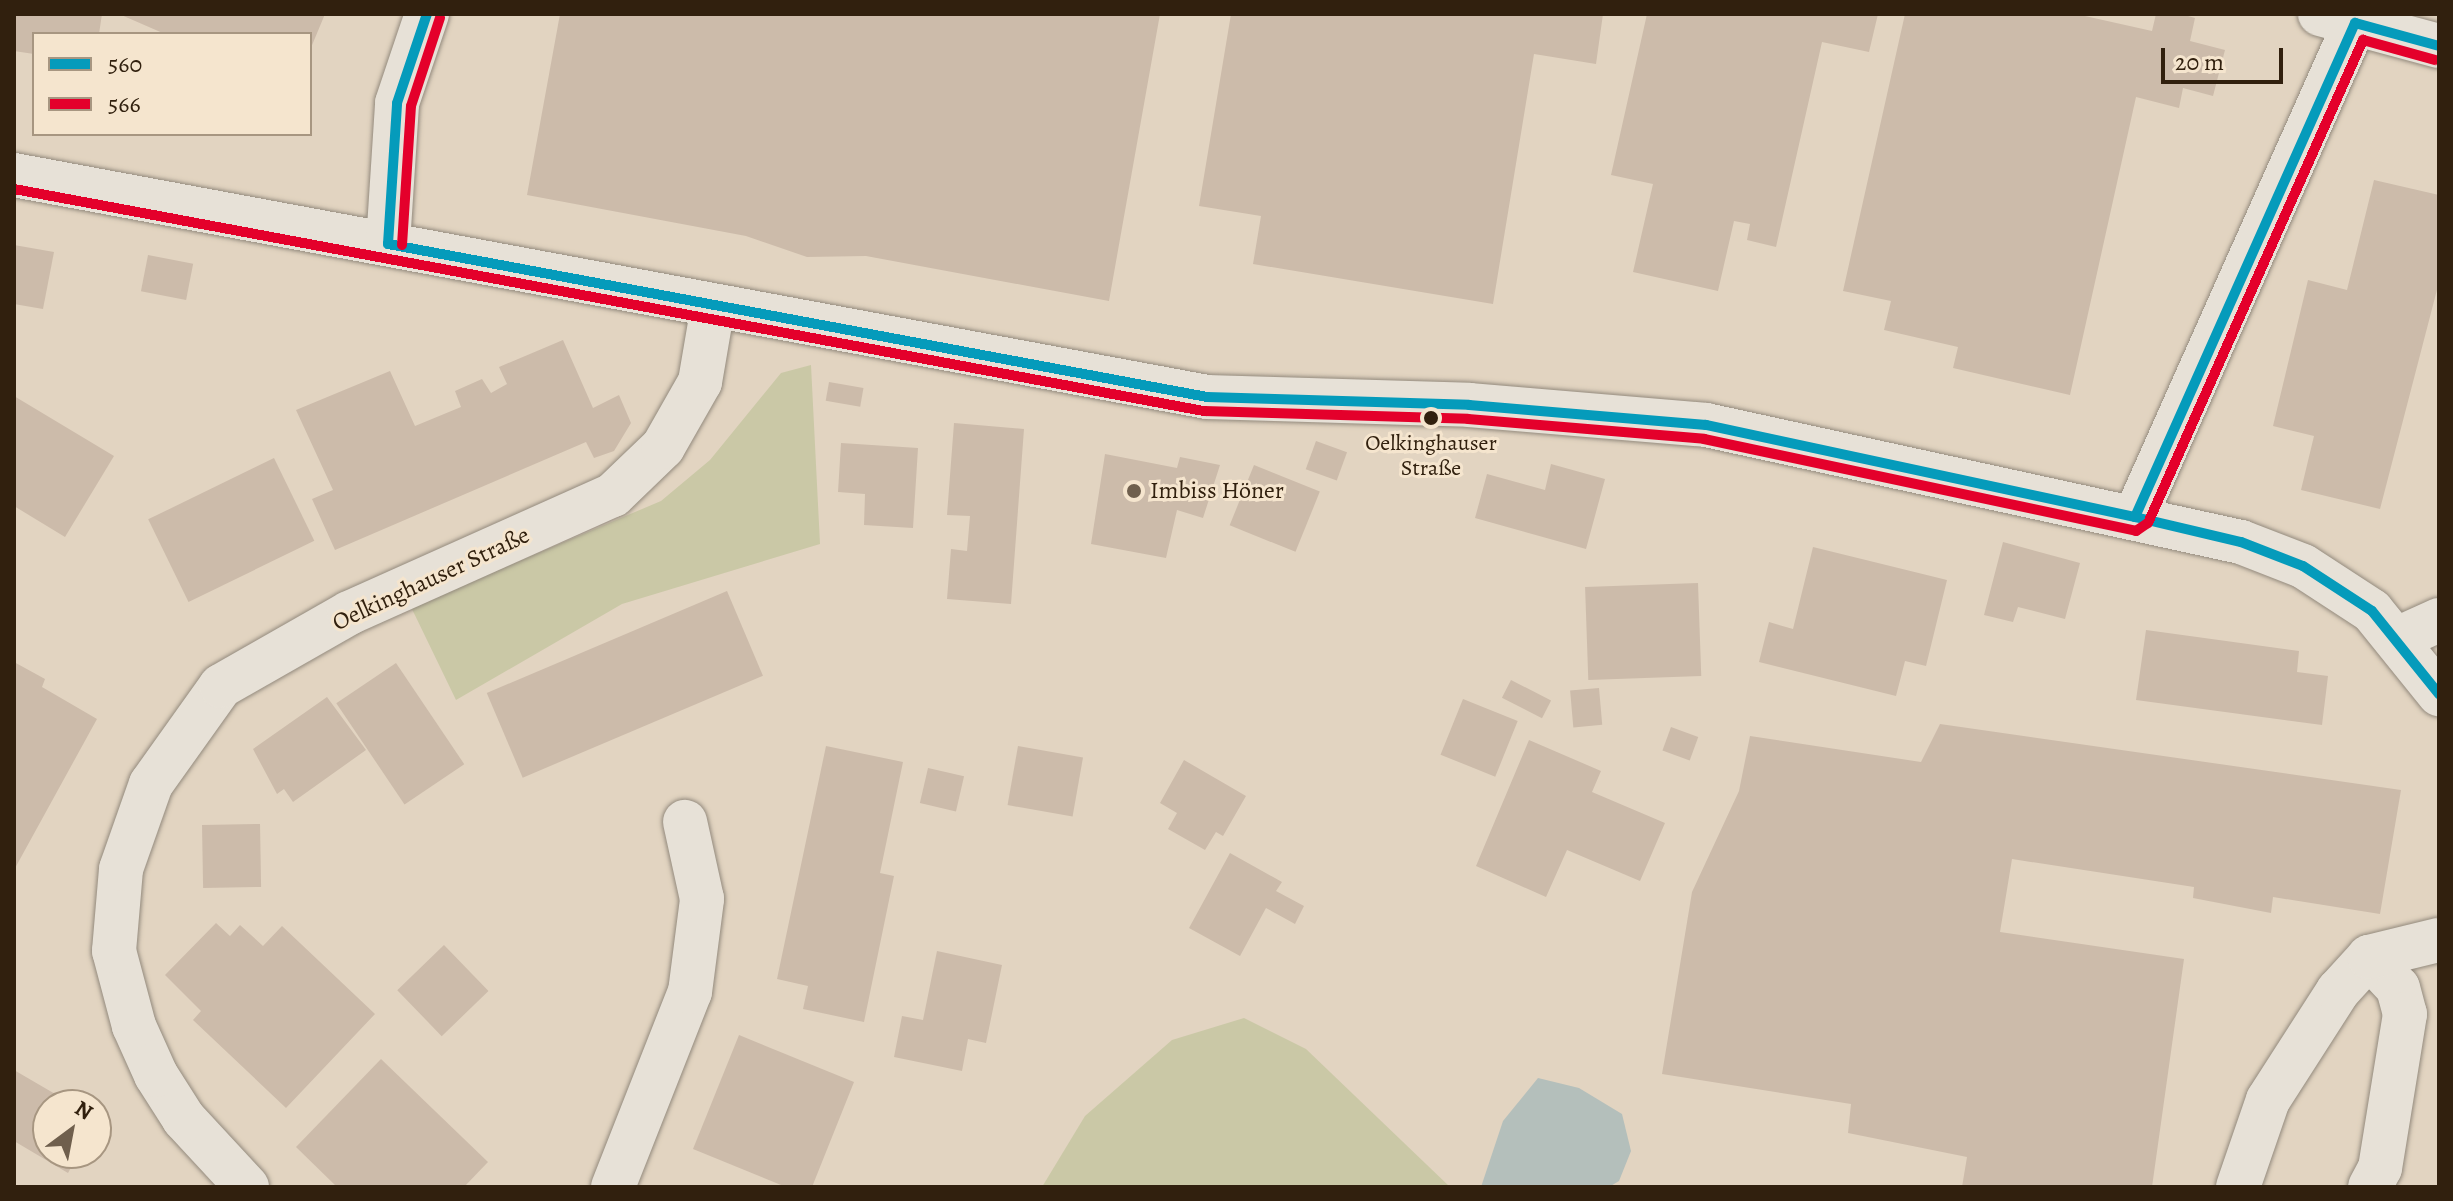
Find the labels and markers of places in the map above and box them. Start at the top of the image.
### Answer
marker: Oelkinghauser Straße [1423,410,1439,426]
place label: Oelkinghauser Straße [1365,430,1497,482]
place label: Imbiss Höner [1150,477,1284,505]
marker: Imbiss Höner [1125,482,1143,500]

